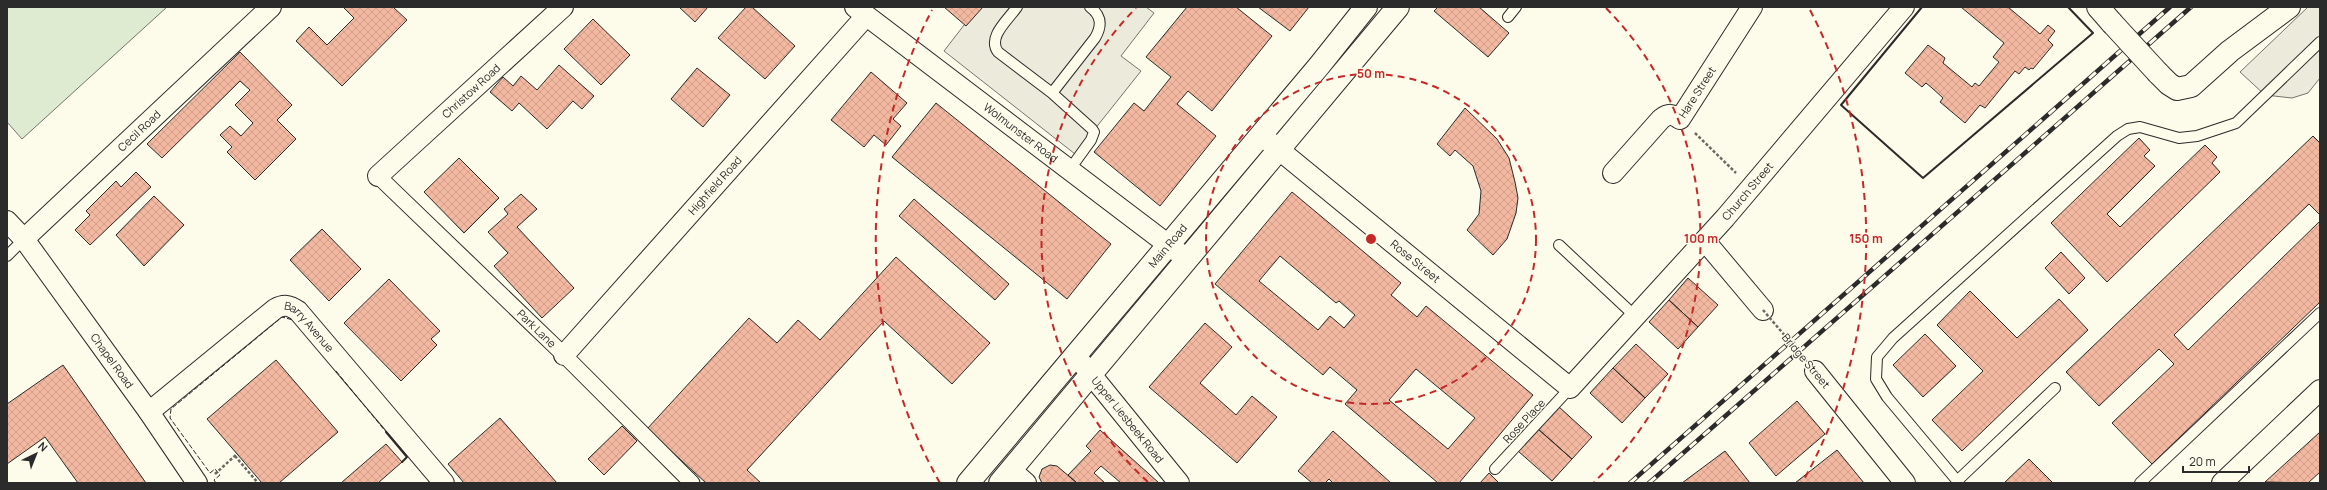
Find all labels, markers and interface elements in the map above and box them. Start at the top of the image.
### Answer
street label: Christow Road [438,60,503,121]
street label: Hare Street [1675,63,1719,121]
text: 50 m [1357,65,1385,82]
street label: Wolmunster Road [981,99,1061,165]
street label: Cecil Road [114,107,164,154]
street label: Highfield Road [685,153,745,218]
street label: Church Street [1718,159,1776,223]
street label: Main Road [1145,220,1190,271]
text: 100 m [1684,230,1718,247]
text: 150 m [1849,230,1883,247]
centre of rings [1364,232,1378,246]
street label: Rose Street [1388,236,1444,286]
street label: Barry Avenue [283,298,338,355]
street label: Park Lane [514,306,560,351]
street label: Chapel Road [87,330,137,391]
street label: Bridge Street [1779,330,1834,391]
street label: Upper Liesbeek Road [1089,373,1168,466]
street label: Rose Place [1499,395,1548,446]
north arrow [16,434,56,474]
text: N [35,438,51,455]
scale bar [2183,448,2249,474]
text: 20 m [2189,453,2216,470]

